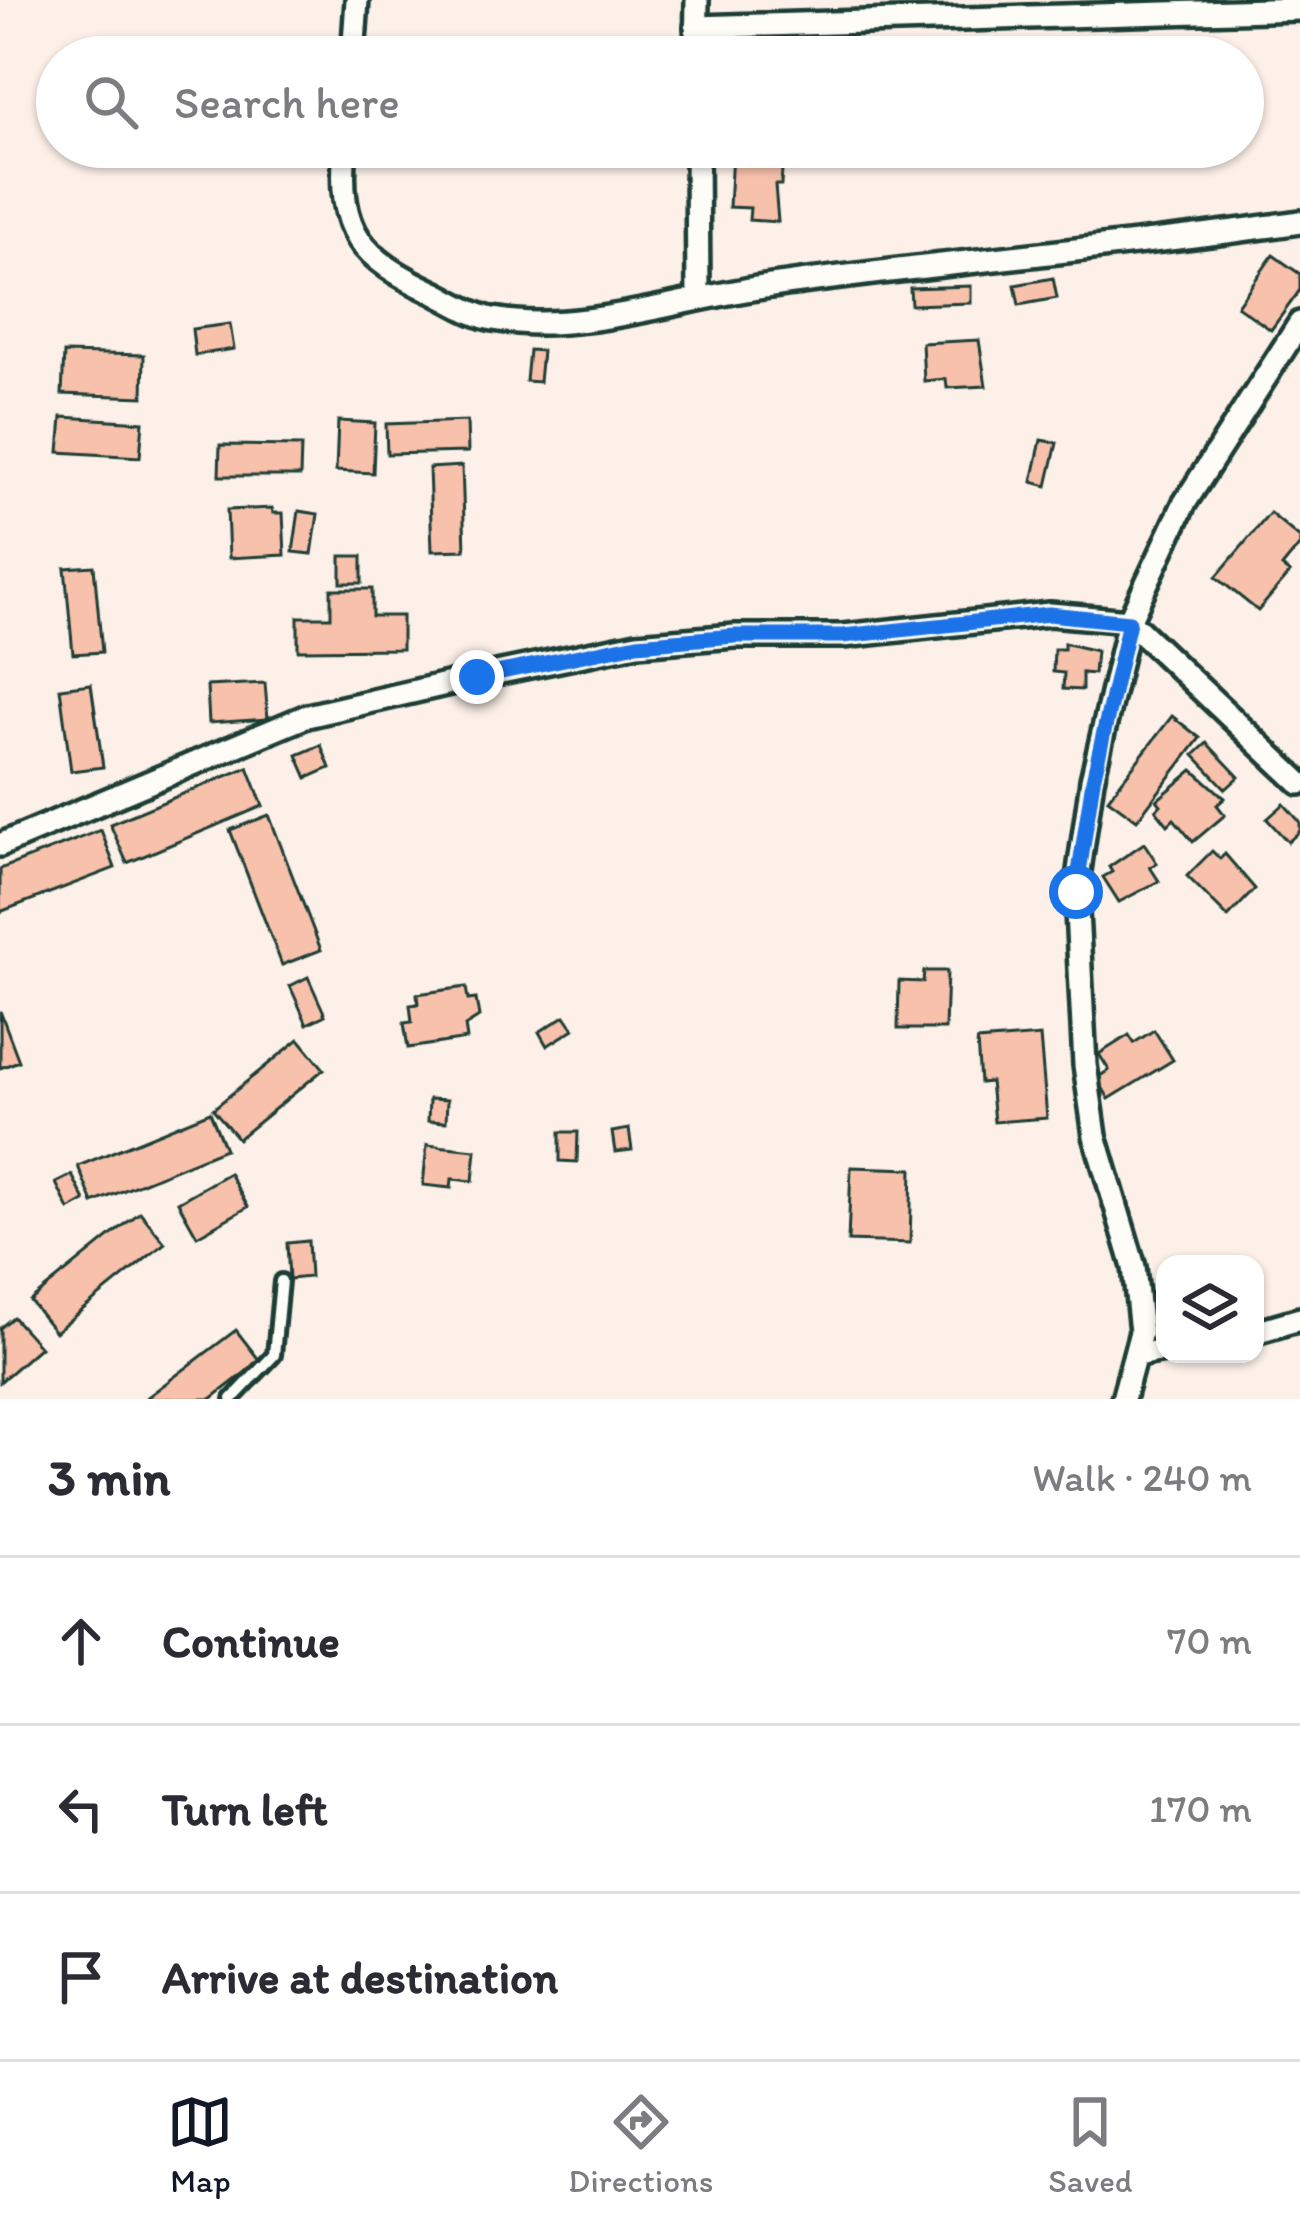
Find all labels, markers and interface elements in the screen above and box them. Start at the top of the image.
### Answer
search box [36,36,1264,168]
icon: search [78,69,144,135]
text: Search here [174,75,400,129]
route end [450,650,504,704]
route start [1049,865,1103,919]
map controls [1156,1255,1264,1363]
button: layers [1156,1255,1264,1363]
text: 3 min [48,1447,170,1508]
text: Walk · 240 m [1032,1454,1252,1501]
icon: ahead [48,1608,114,1674]
text: Continue [162,1614,340,1668]
text: 70 m [1167,1617,1252,1664]
icon: left [48,1776,114,1842]
text: Turn left [162,1782,328,1836]
text: 170 m [1149,1785,1252,1832]
icon: arrive [48,1944,114,2010]
text: Arrive at destination [162,1950,558,2004]
tab: Map [167,2089,233,2200]
tab: Directions [568,2089,713,2200]
tab: Saved [1048,2089,1133,2200]

